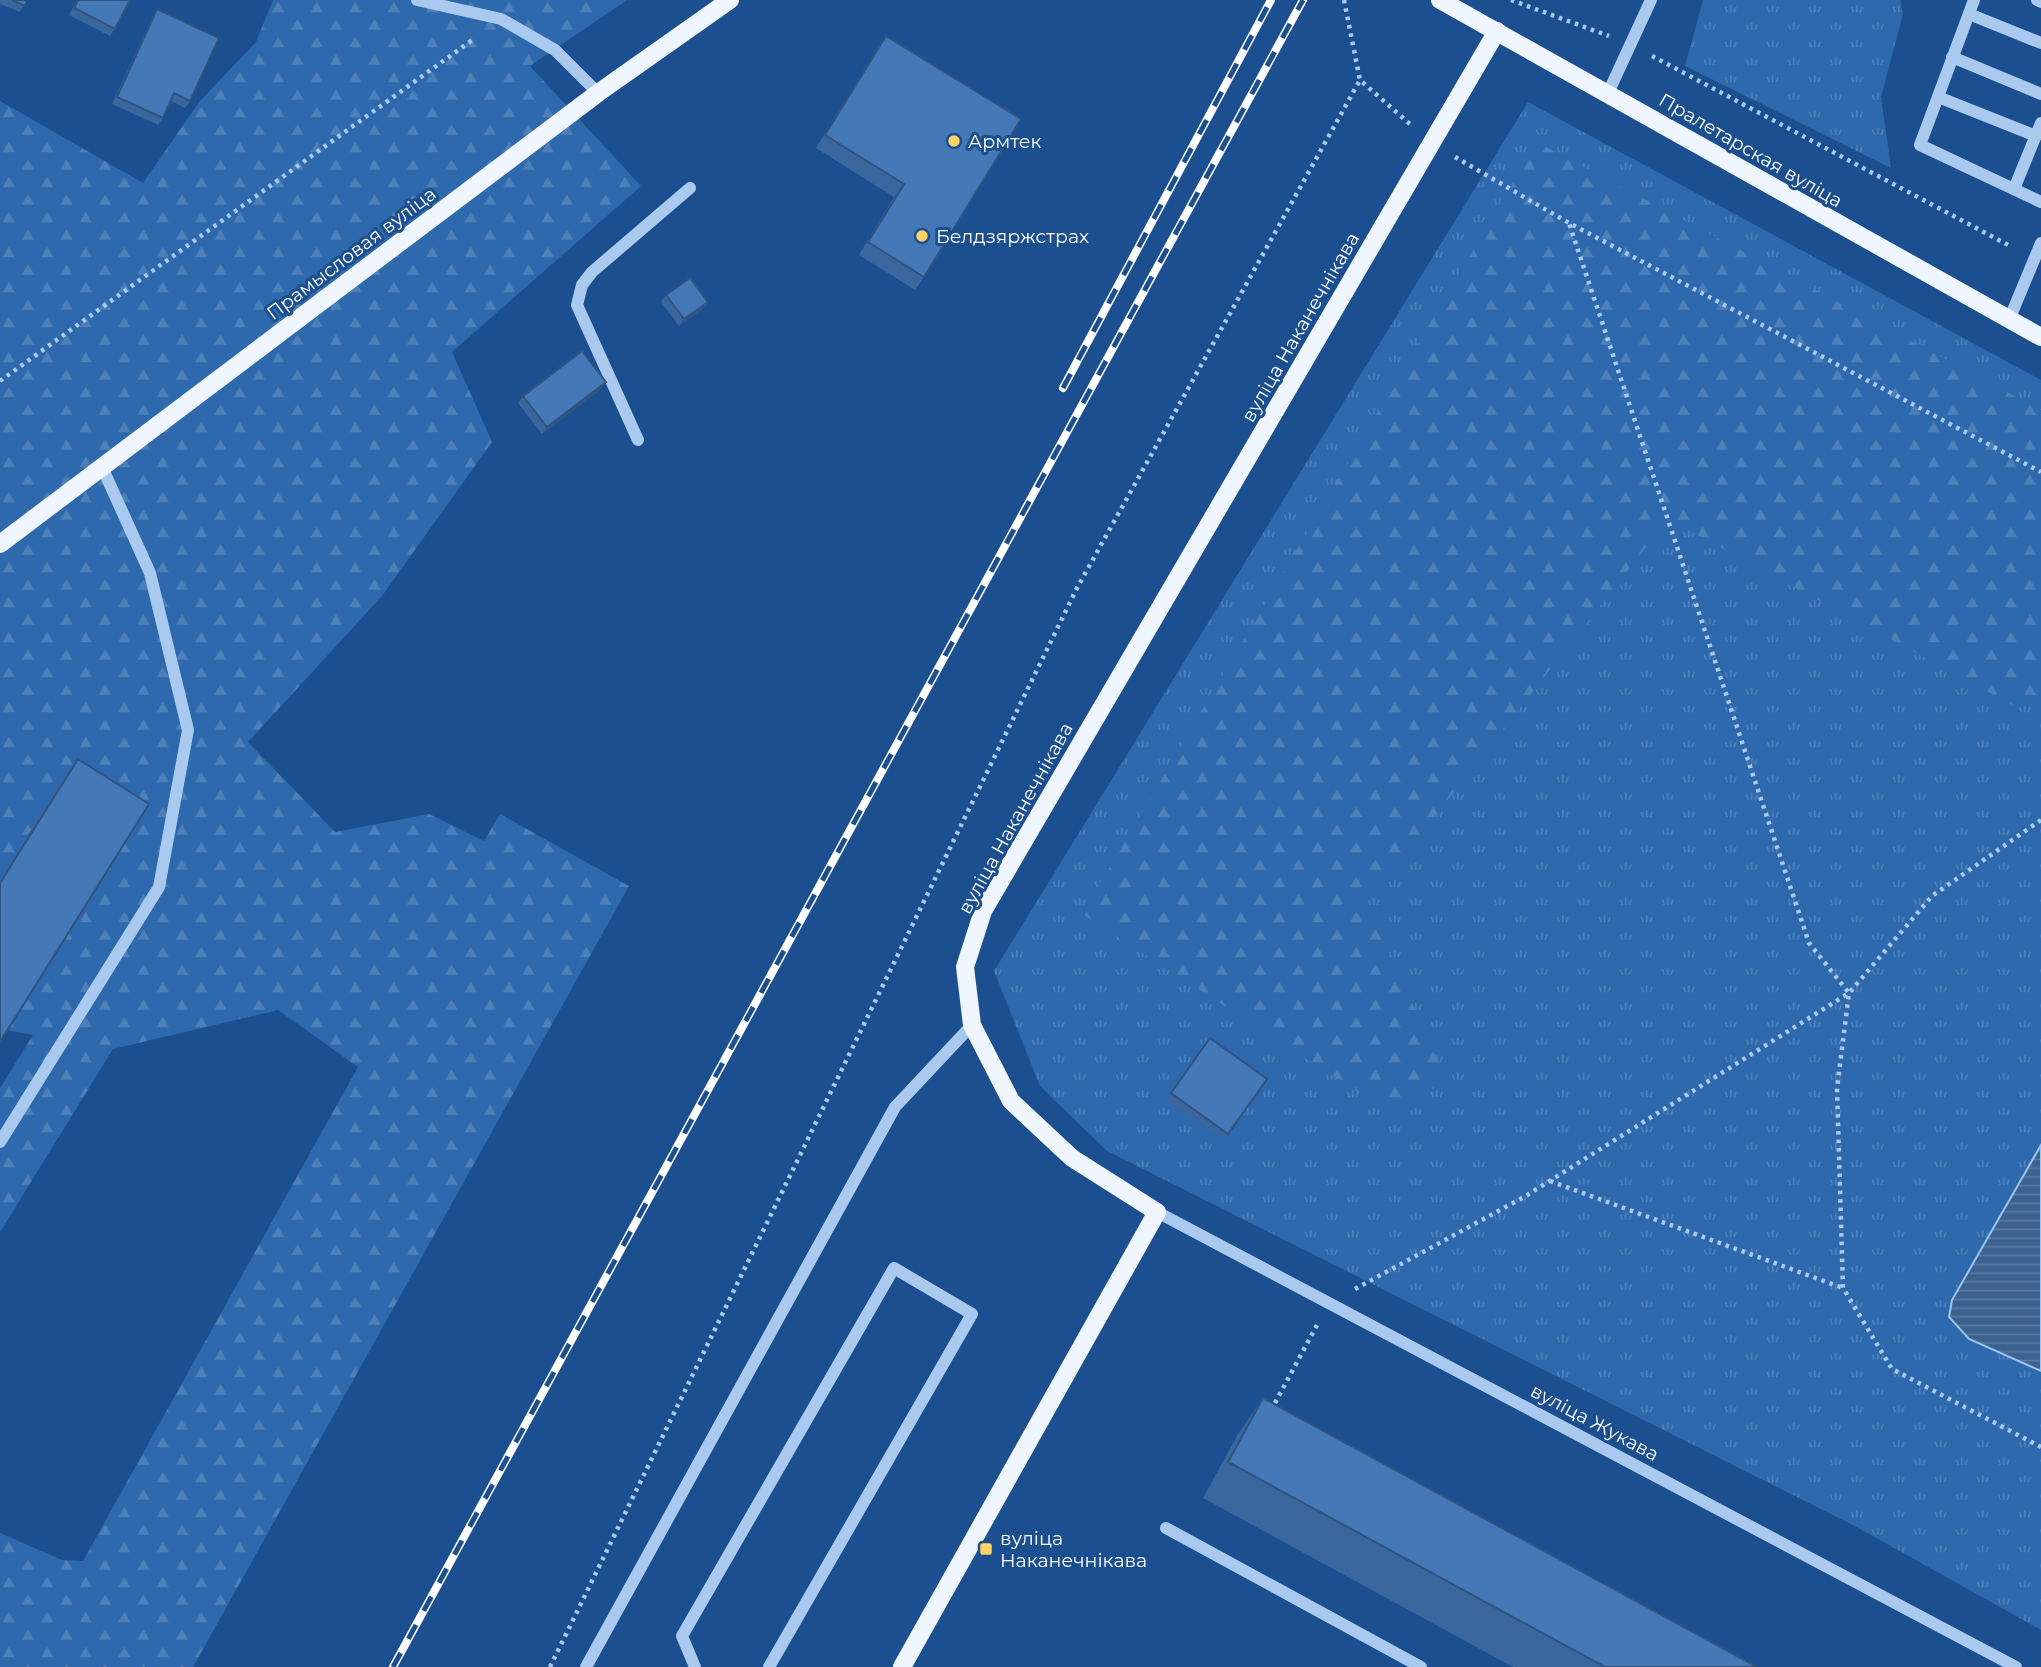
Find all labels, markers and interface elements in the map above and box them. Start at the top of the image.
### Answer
street label: Пралетарская вуліца [1655,88,1847,212]
place label: Армтек [968,130,1042,153]
marker: Армтек [946,133,962,149]
street label: Прамысловая вуліца [262,182,441,325]
place label: Белдзяржстрах [936,225,1089,248]
marker: Белдзяржстрах [914,228,930,244]
street label: вуліца Наканечнікава [1237,228,1364,426]
street label: вуліца Наканечнікава [953,719,1078,918]
street label: вуліца Жукава [1527,1379,1663,1466]
place label: вуліца Наканечнікава [1000,1527,1147,1572]
marker: вуліца Наканечнікава [978,1541,994,1557]

